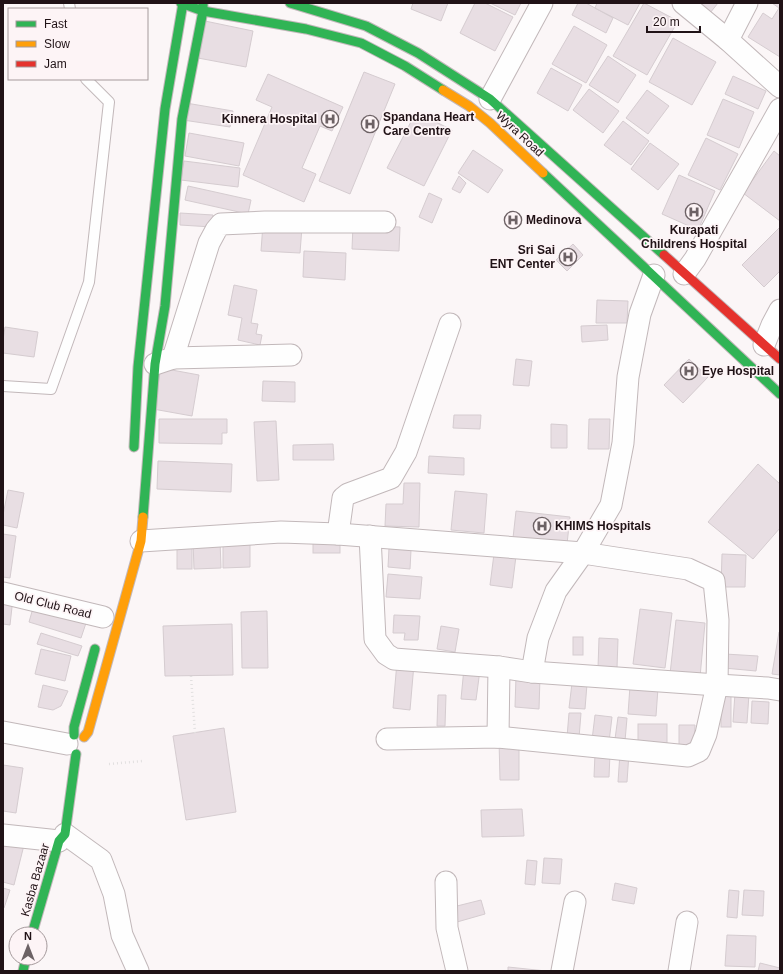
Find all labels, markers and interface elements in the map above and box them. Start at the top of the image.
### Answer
legend [8,8,148,80]
scale bar [647,8,700,34]
text: 20 m [653,15,680,29]
text: Fast [44,17,68,31]
text: Slow [44,37,70,51]
text: Jam [44,57,67,71]
street label: Wyra Road [493,108,547,160]
hospital icon: Kinnera Hospital [320,109,340,129]
place label: Spandana Heart Care Centre [383,110,474,138]
place label: Kinnera Hospital [222,112,317,126]
hospital icon: Spandana Heart Care Centre [360,114,380,134]
hospital icon: Kurapati Childrens Hospital [684,202,704,222]
hospital icon: Medinova [503,210,523,230]
place label: Medinova [526,213,582,227]
place label: Kurapati Childrens Hospital [641,223,747,251]
place label: Sri Sai ENT Center [490,243,555,271]
hospital icon: Sri Sai ENT Center [558,247,578,267]
hospital icon: Eye Hospital [679,361,699,381]
place label: Eye Hospital [702,364,774,378]
hospital icon: KHIMS Hospitals [532,516,552,536]
place label: KHIMS Hospitals [555,519,651,533]
street label: Old Club Road [13,589,93,621]
street label: Kasba Bazaar [18,842,52,918]
north arrow [8,926,48,966]
text: N [24,930,32,942]

